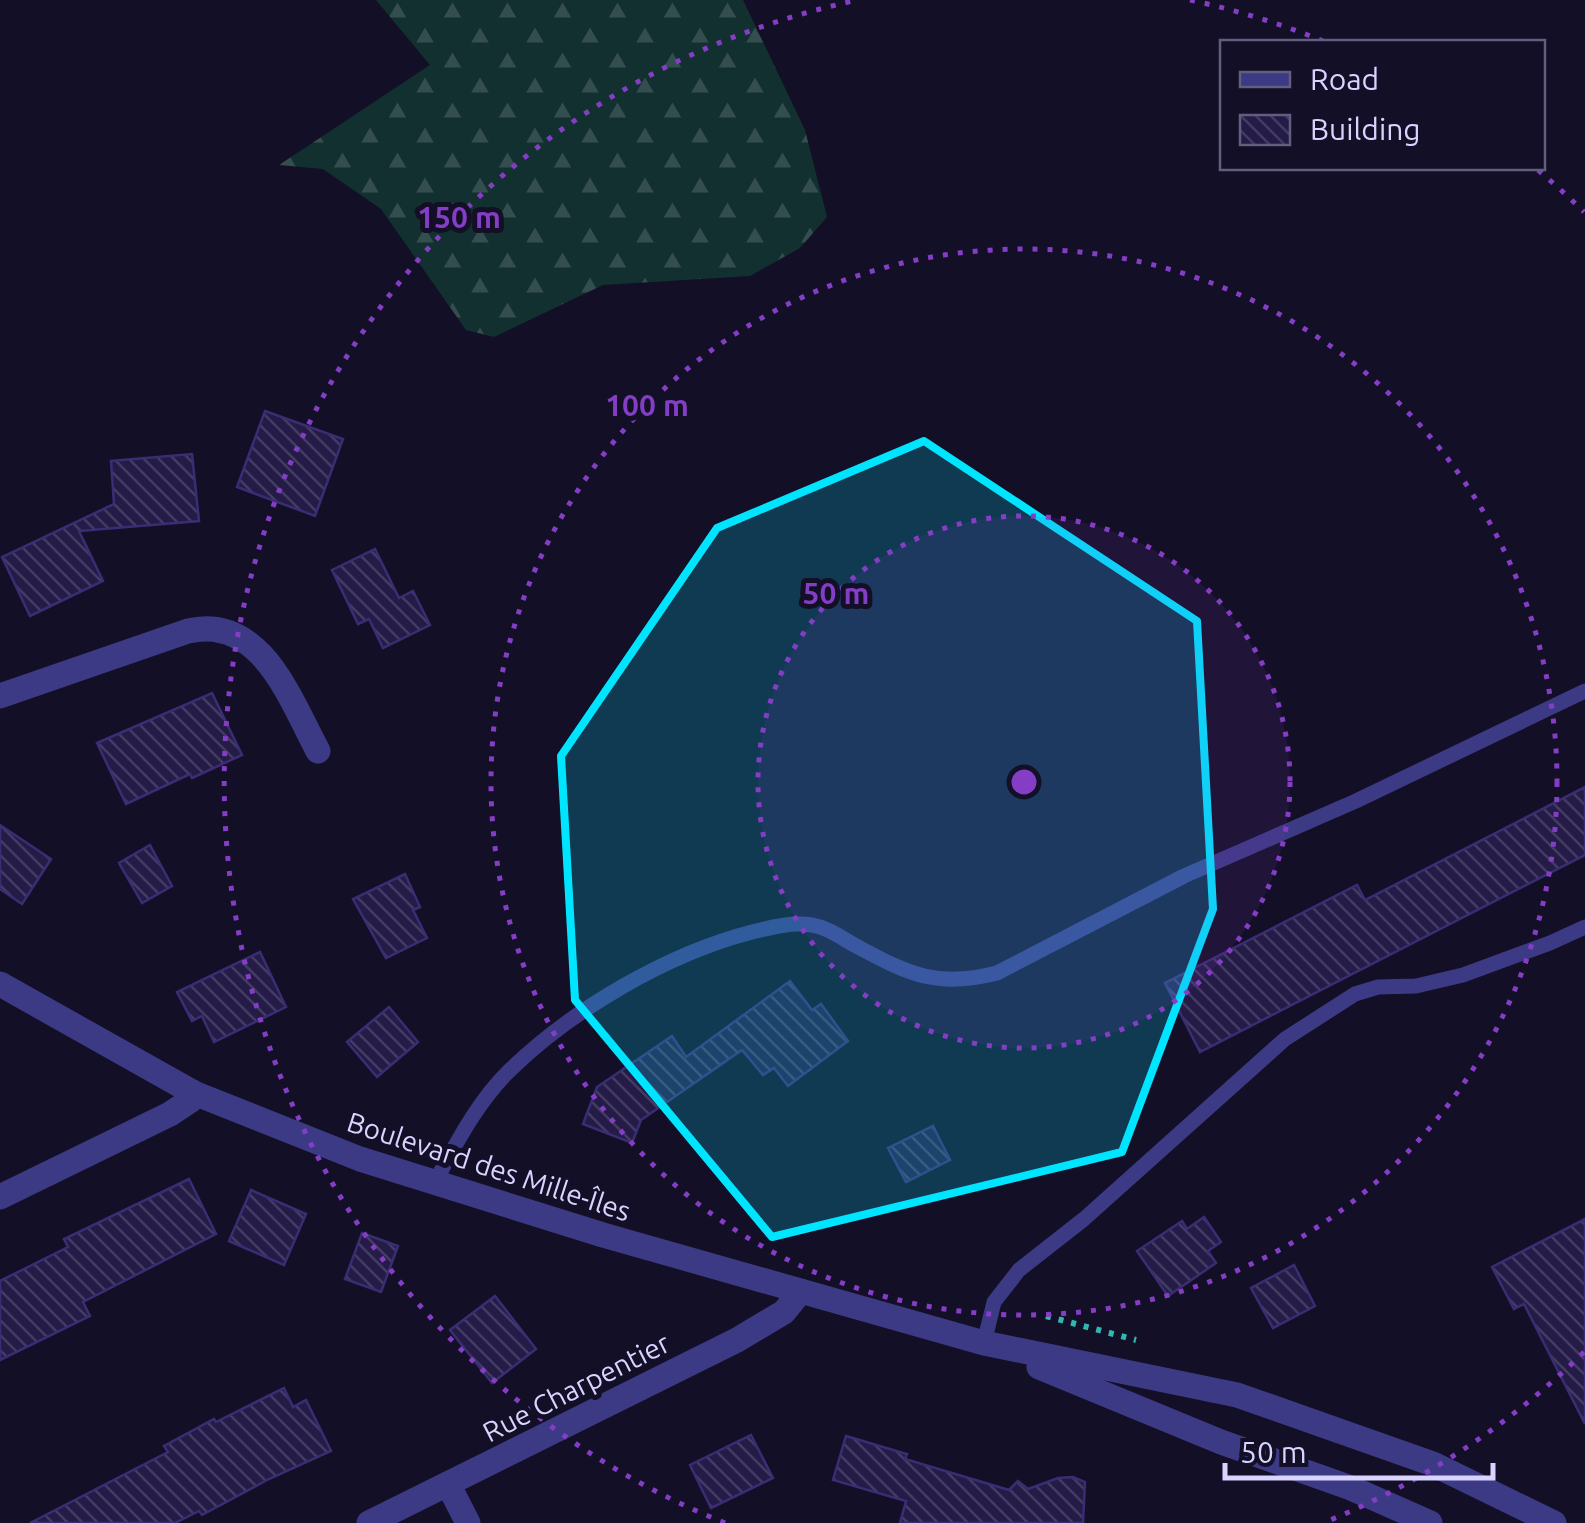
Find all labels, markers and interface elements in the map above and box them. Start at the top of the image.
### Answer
legend [1220,40,1545,170]
text: Road [1310,62,1379,96]
text: Building [1310,112,1421,146]
text: 150 m [417,200,501,234]
text: 100 m [605,388,689,422]
text: 50 m [803,576,869,610]
centre of rings [1006,764,1042,800]
street label: Boulevard des Mille-Îles [343,1105,635,1227]
street label: Rue Charpentier [478,1326,675,1447]
scale bar [1225,1418,1492,1480]
text: 50 m [1240,1435,1307,1469]

